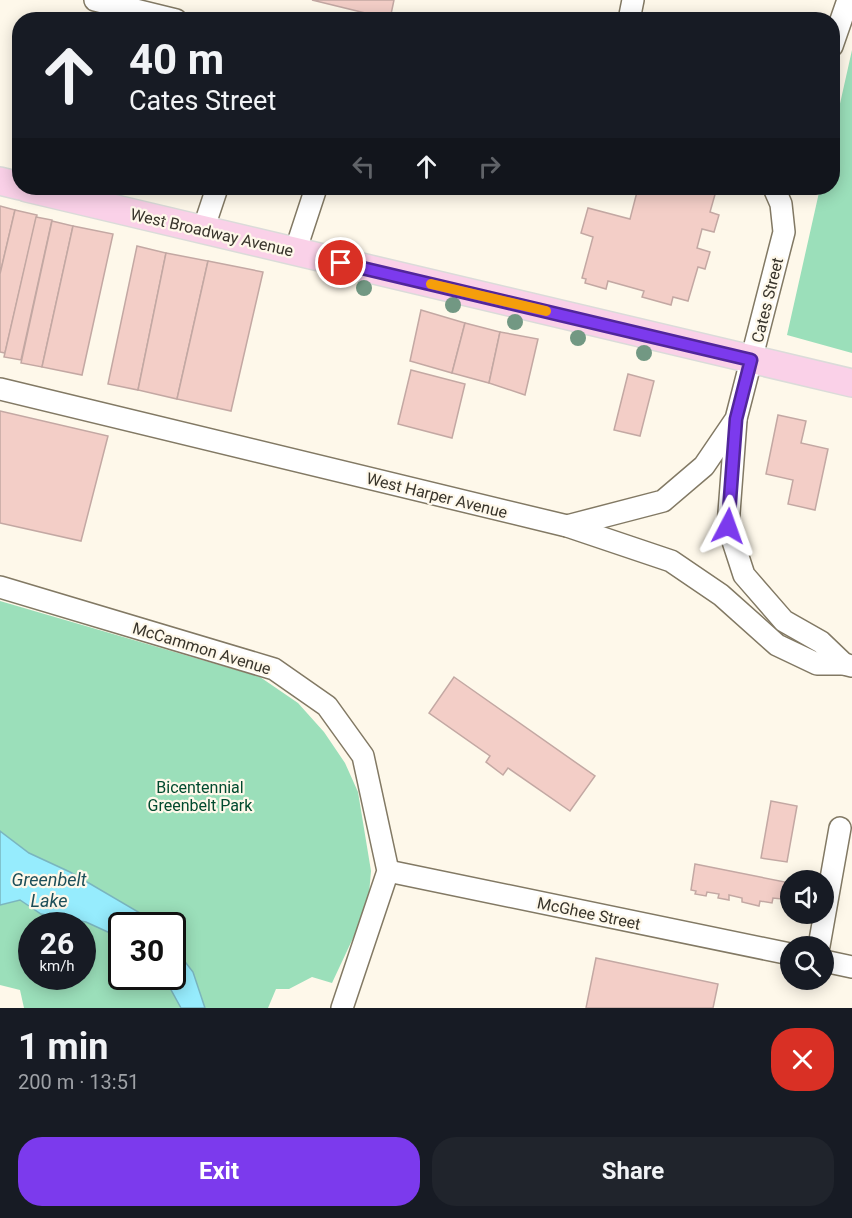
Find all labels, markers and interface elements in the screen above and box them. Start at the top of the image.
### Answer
text: 40 m [129,35,224,84]
icon: ahead [30,36,108,114]
text: Cates Street [129,85,276,117]
icon: left [347,150,380,183]
icon: ahead [410,150,443,183]
icon: right [473,150,506,183]
street label: West Broadway Avenue [129,205,295,260]
pin [315,237,366,288]
icon: arrive [324,246,357,279]
street label: Cates Street [748,255,787,345]
street label: West Harper Avenue [364,469,509,522]
position arrow [696,494,760,558]
street label: McCammon Avenue [130,618,273,679]
park label: Bicentennial Greenbelt Park [148,778,253,815]
water label: Greenbelt Lake [12,869,87,911]
map controls [780,870,834,990]
button: sound [780,870,834,924]
street label: McGhee Street [535,893,642,934]
speed limit sign: 30 [108,912,186,990]
text: 26 [40,926,74,961]
button: search [780,936,834,990]
text: km/h [39,957,75,975]
text: 1 min [18,1026,109,1068]
button: close [771,1028,834,1091]
text: 200 m · 13:51 [18,1070,139,1094]
button: Exit [18,1137,420,1206]
button: Share [432,1137,834,1206]

